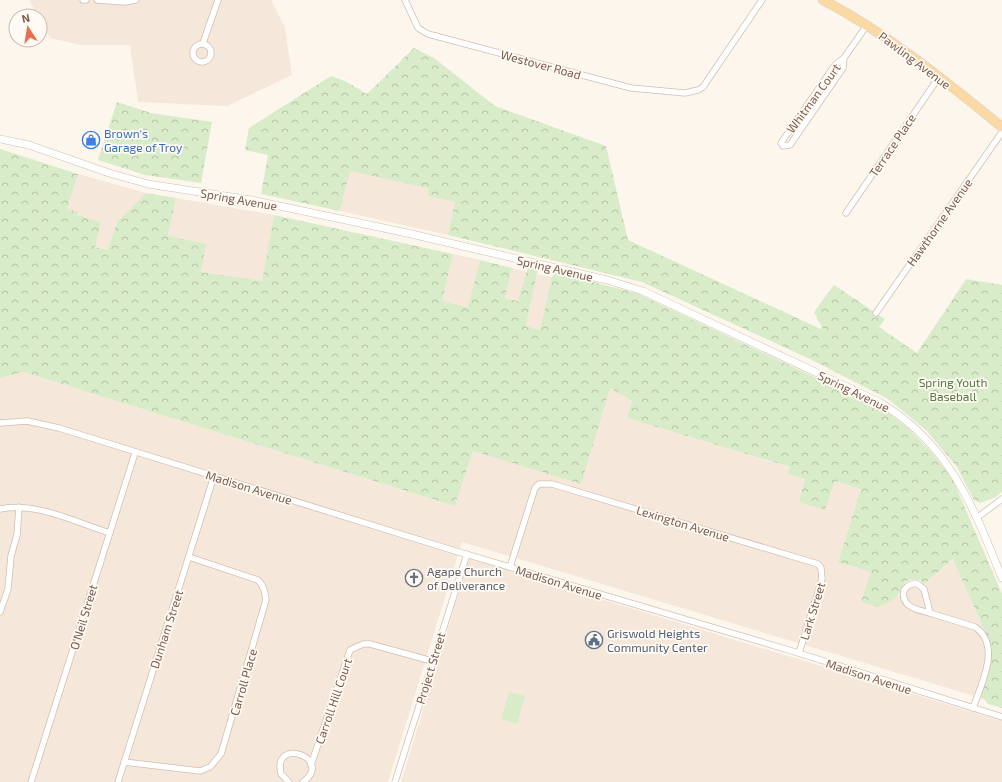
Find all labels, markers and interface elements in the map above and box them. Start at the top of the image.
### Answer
north arrow [8,8,48,48]
text: N [21,11,31,25]
street label: Pawling Avenue [876,28,954,92]
street label: Westover Road [499,47,583,81]
street label: Whitman Court [783,60,843,135]
street label: Terrace Place [866,111,918,179]
place label: Brown's Garage of Troy [104,126,183,154]
shop icon: Brown's Garage of Troy [81,130,101,150]
street label: Hawthorne Avenue [904,176,974,268]
street label: Spring Avenue [200,185,278,213]
street label: Spring Avenue [516,252,594,284]
street label: Spring Avenue [816,368,892,414]
park label: Spring Youth Baseball [919,375,987,403]
street label: Madison Avenue [204,467,294,507]
street label: Lexington Avenue [635,502,731,544]
street label: Madison Avenue [514,562,604,602]
place label: Agape Church of Deliverance [427,564,505,592]
church icon: Agape Church of Deliverance [404,568,424,588]
street label: Lark Street [797,580,828,642]
street label: O'Neil Street [66,582,100,651]
street label: Dunham Street [147,588,185,670]
place label: Griswold Heights Community Center [607,626,708,654]
street label: Project Street [412,630,449,706]
public building icon: Griswold Heights Community Center [584,630,604,650]
street label: Carroll Place [227,647,259,717]
street label: Carroll Hill Court [312,656,354,746]
street label: Madison Avenue [824,656,914,696]

